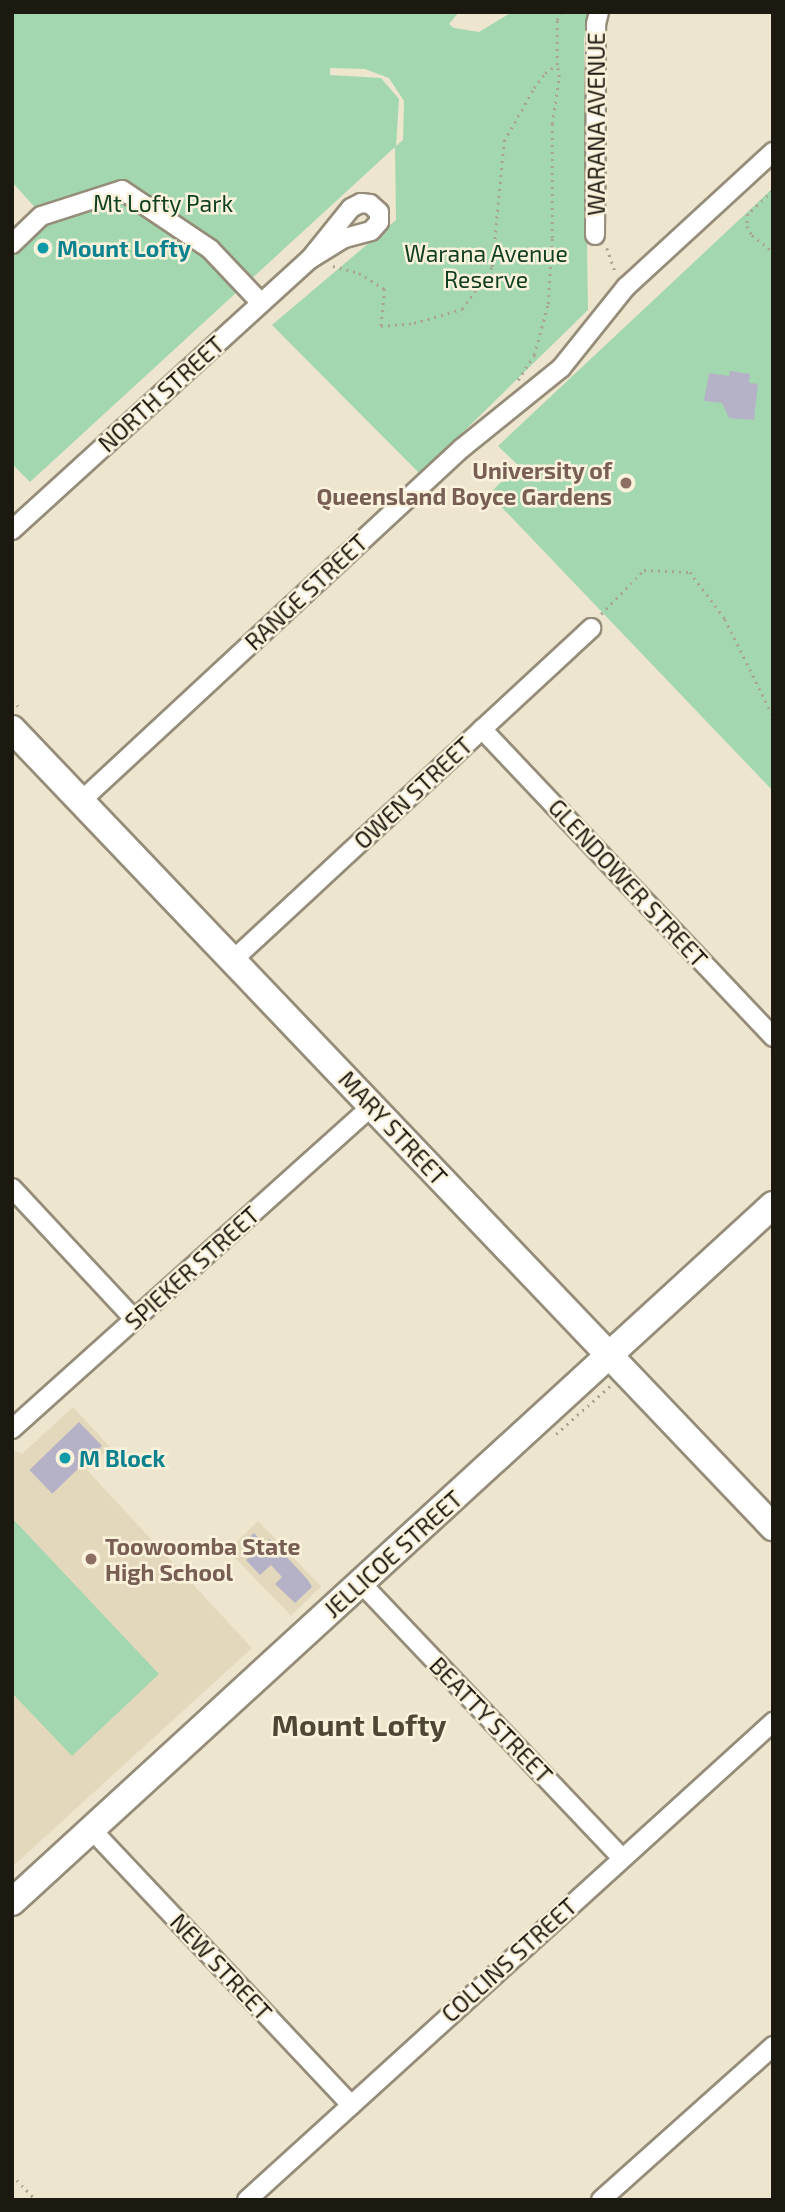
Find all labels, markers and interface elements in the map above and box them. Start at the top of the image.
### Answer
street label: WARANA AVENUE [582,32,610,216]
park label: Mt Lofty Park [93,189,233,217]
place label: Mount Lofty [57,234,191,262]
park label: Warana Avenue Reserve [404,239,568,293]
marker: Mount Lofty [35,240,51,256]
street label: NORTH STREET [93,331,229,457]
place label: University of Queensland Boyce Gardens [317,456,612,510]
marker: University of Queensland Boyce Gardens [618,475,634,491]
street label: RANGE STREET [239,528,373,656]
street label: OWEN STREET [348,731,478,855]
street label: GLENDOWER STREET [543,793,713,973]
street label: MARY STREET [333,1065,453,1191]
street label: SPIEKER STREET [119,1201,265,1335]
place label: M Block [79,1444,165,1472]
marker: M Block [57,1450,73,1466]
street label: JELLICOE STREET [318,1485,468,1623]
place label: Toowoomba State High School [105,1532,300,1586]
marker: Toowoomba State High School [83,1551,99,1567]
street label: BEATTY STREET [424,1651,558,1789]
district label: Mount Lofty [272,1706,446,1742]
street label: COLLINS STREET [436,1892,582,2028]
street label: NEW STREET [165,1908,277,2026]

